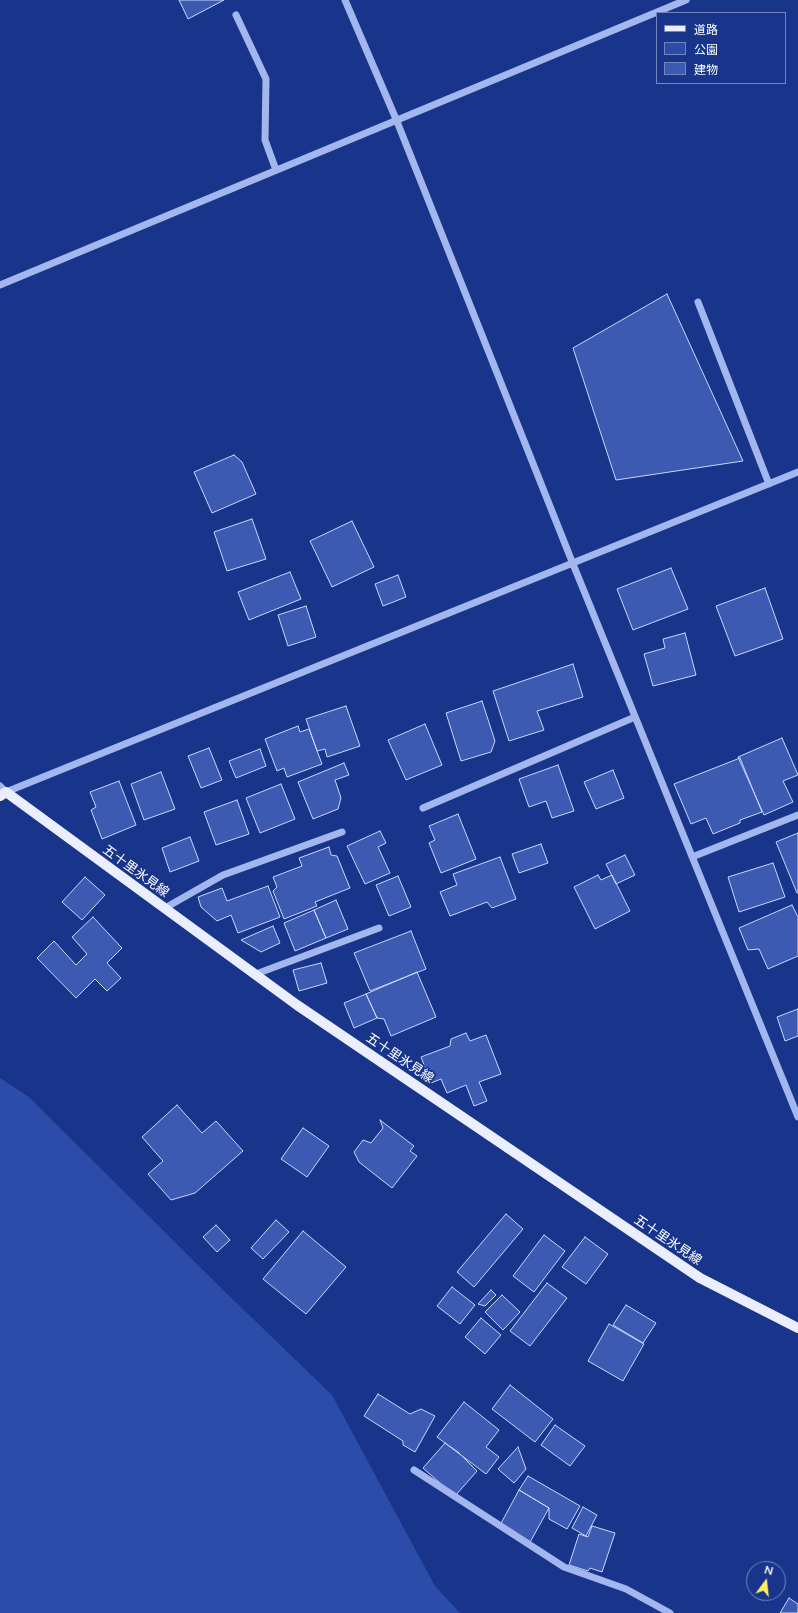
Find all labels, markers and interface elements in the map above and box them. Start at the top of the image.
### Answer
legend [656,12,786,84]
text: 道路 [694,22,718,37]
text: 公園 [694,42,718,57]
text: 建物 [694,62,718,77]
street label: 五十里氷見線 [100,842,172,900]
street label: 五十里氷見線 [363,1030,437,1086]
street label: 五十里氷見線 [631,1212,705,1268]
north arrow [746,1561,786,1601]
text: N [763,1563,775,1577]

